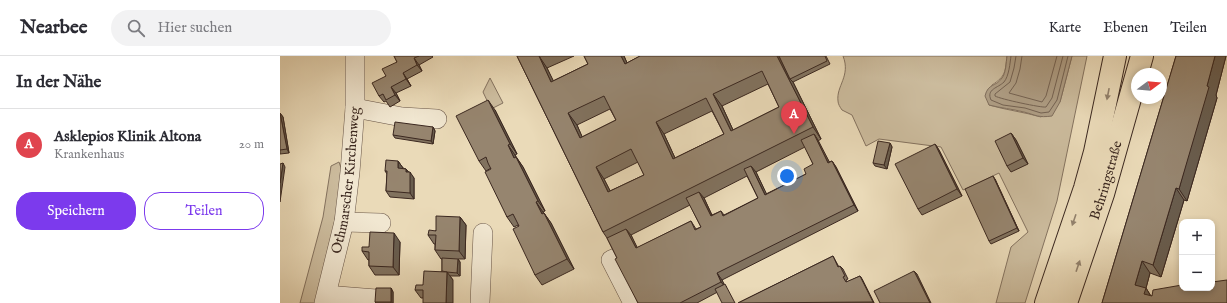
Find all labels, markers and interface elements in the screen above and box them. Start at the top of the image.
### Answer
search box [111,10,391,46]
text: Nearbee [20,16,87,40]
icon: search [125,17,147,39]
text: Hier suchen [157,18,232,37]
text: Karte [1049,19,1081,37]
text: Ebenen [1103,19,1148,37]
text: Teilen [1170,19,1207,37]
north arrow [1131,68,1167,104]
text: In der Nähe [16,72,101,93]
one-way arrow [1104,88,1110,100]
pin: A [781,101,807,134]
street label: Othmarscher Kirchenweg [327,106,364,256]
text: Asklepios Klinik Altona [54,127,201,146]
text: A [25,136,33,153]
text: 20 m [239,136,264,153]
street label: Behringstraße [1086,138,1127,222]
text: Krankenhaus [54,146,124,163]
your location [777,166,797,186]
button: Speichern [16,192,136,230]
button: Teilen [144,192,264,230]
one-way arrow [1071,214,1077,226]
map controls [1179,219,1215,291]
button: + [1179,219,1215,255]
button: − [1179,255,1215,291]
one-way arrow [1076,260,1082,272]

